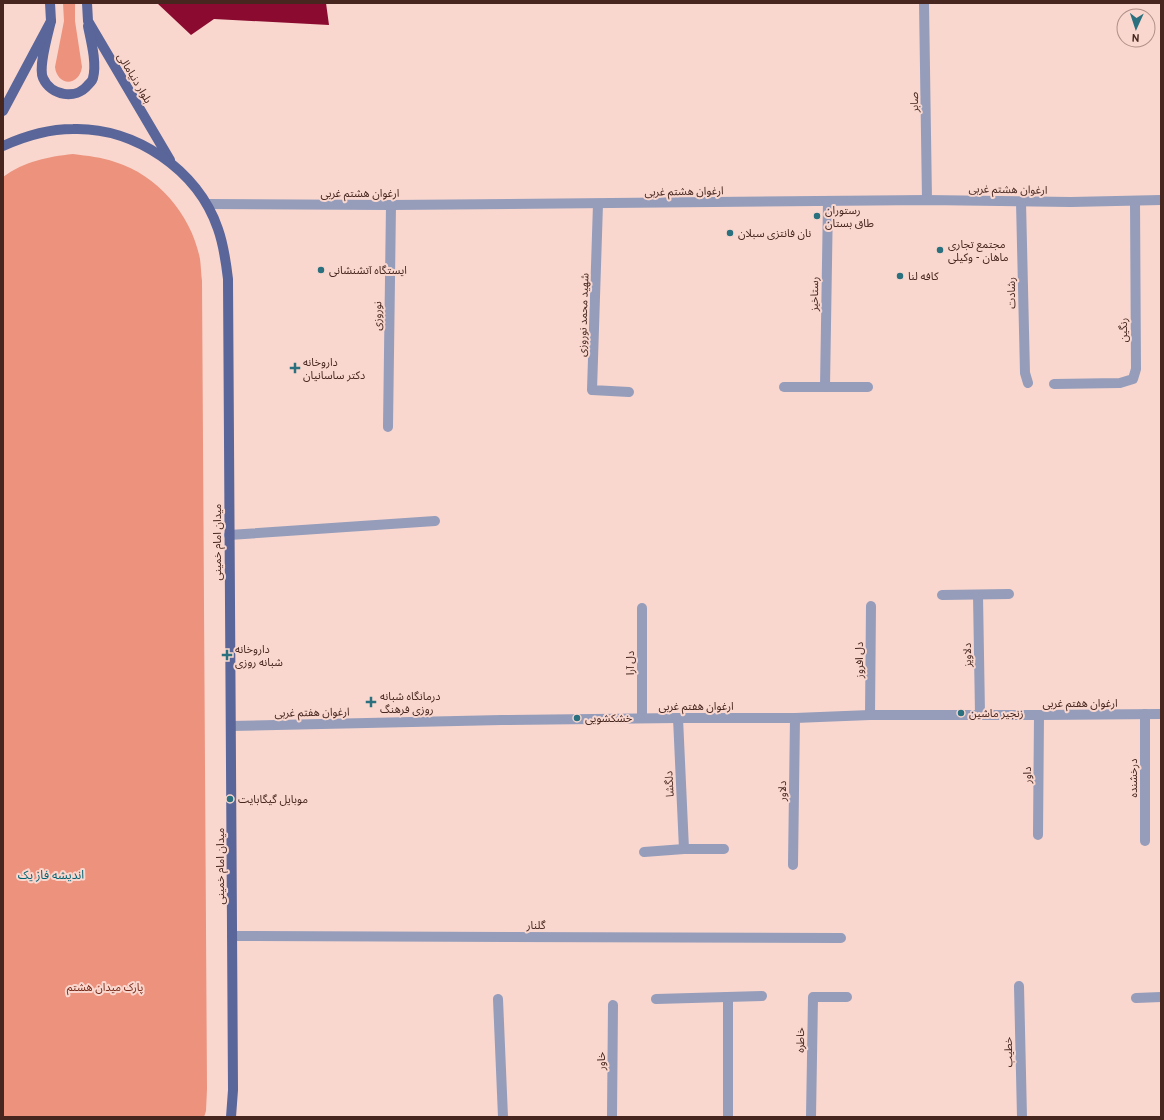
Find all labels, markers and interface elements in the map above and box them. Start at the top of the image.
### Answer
north arrow [1116,8,1156,48]
text: N [1131,30,1140,44]
street label: بلوار دنیامالی [114,51,155,106]
street label: صابر [908,92,922,113]
street label: ارغوان هشتم غربی [968,182,1048,199]
street label: ارغوان هشتم غربی [644,184,724,201]
street label: ارغوان هشتم غربی [321,187,400,202]
place label: رستوران طاق بستان [825,204,874,231]
marker: رستوران طاق بستان [812,211,822,221]
place label: نان فانتزی سبلان [738,227,811,241]
marker: نان فانتزی سبلان [725,228,735,238]
place label: مجتمع تجاری ماهان - وکیلی [948,238,1009,265]
marker: مجتمع تجاری ماهان - وکیلی [935,245,945,255]
place label: ایستگاه آتشنشانی [329,264,407,278]
marker: ایستگاه آتشنشانی [316,265,326,275]
place label: کافه لنا [908,270,939,284]
marker: کافه لنا [895,271,905,281]
street label: شهید محمد نوروزی [576,273,592,357]
street label: رستاخیز [808,277,822,312]
street label: رشادت [1005,277,1019,309]
street label: نوروزی [371,301,385,331]
street label: رنگین [1117,318,1131,342]
place label: داروخانه دکتر ساسانیان [303,356,365,383]
marker: داروخانه دکتر ساسانیان [290,363,300,373]
street label: میدان امام خمینی [211,503,225,580]
street label: دل افروز [853,642,867,679]
place label: داروخانه شبانه روزی [235,643,283,670]
street label: دلاویز [961,643,975,668]
marker: داروخانه شبانه روزی [222,650,232,660]
street label: دل آرا [624,651,638,675]
place label: درمانگاه شبانه روزی فرهنگ [380,690,441,717]
marker: درمانگاه شبانه روزی فرهنگ [365,696,377,708]
street label: ارغوان هفتم غربی [1042,697,1118,712]
street label: ارغوان هفتم غربی [658,700,734,715]
street label: ارغوان هفتم غربی [274,705,350,722]
place label: زنجیر ماشین [969,707,1023,721]
marker: زنجیر ماشین [956,708,966,718]
place label: خشکشویی [585,712,633,726]
marker: خشکشویی [572,713,582,723]
street label: درخشنده [1127,759,1141,797]
street label: داور [1021,767,1035,784]
street label: دلگشا [662,770,678,797]
street label: دلاور [776,781,790,802]
place label: موبایل گیگابایت [238,793,308,807]
marker: موبایل گیگابایت [225,794,235,804]
street label: میدان امام خمینی [214,827,228,904]
district label: اندیشه فاز یک [18,868,84,884]
street label: گلنار [526,919,546,933]
park label: پارک میدان هشتم [67,981,143,996]
street label: خاطره [794,1027,808,1053]
street label: خطیب [1002,1036,1016,1067]
street label: خاور [595,1051,609,1071]

